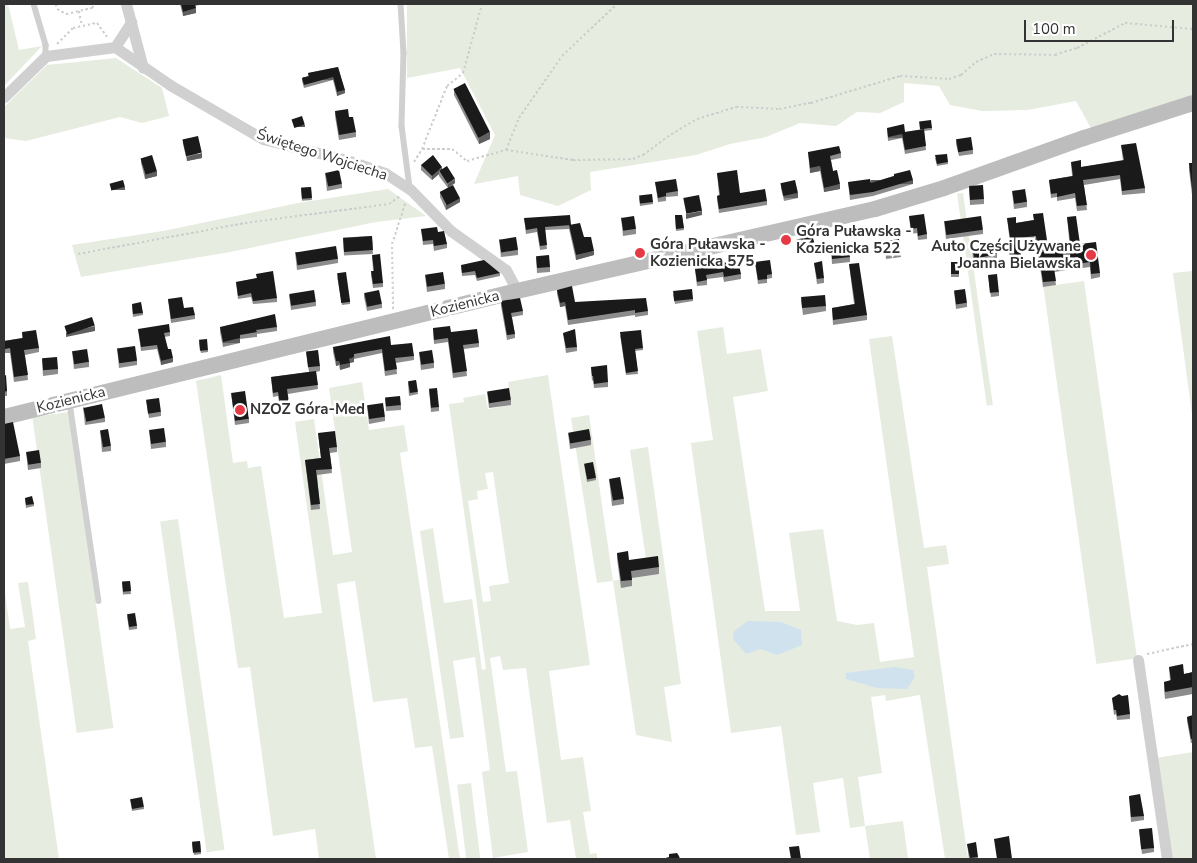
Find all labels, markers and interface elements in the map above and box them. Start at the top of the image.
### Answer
scale bar [1027,10,1177,42]
text: 100 m [1032,19,1076,39]
street label: Świętego Wojciecha [254,125,390,185]
place label: Góra Puławska - Kozienicka 522 [796,222,912,257]
marker: Góra Puławska - Kozienicka 522 [780,234,792,246]
place label: Góra Puławska - Kozienicka 575 [650,235,766,270]
place label: Auto Części Używane Joanna Bielawska [931,237,1081,272]
marker: Góra Puławska - Kozienicka 575 [634,247,646,259]
marker: Auto Części Używane Joanna Bielawska [1085,249,1097,261]
street label: Kozienicka [429,287,501,321]
street label: Kozienicka [35,383,107,417]
place label: NZOZ Góra-Med [250,401,365,419]
marker: NZOZ Góra-Med [234,404,246,416]

